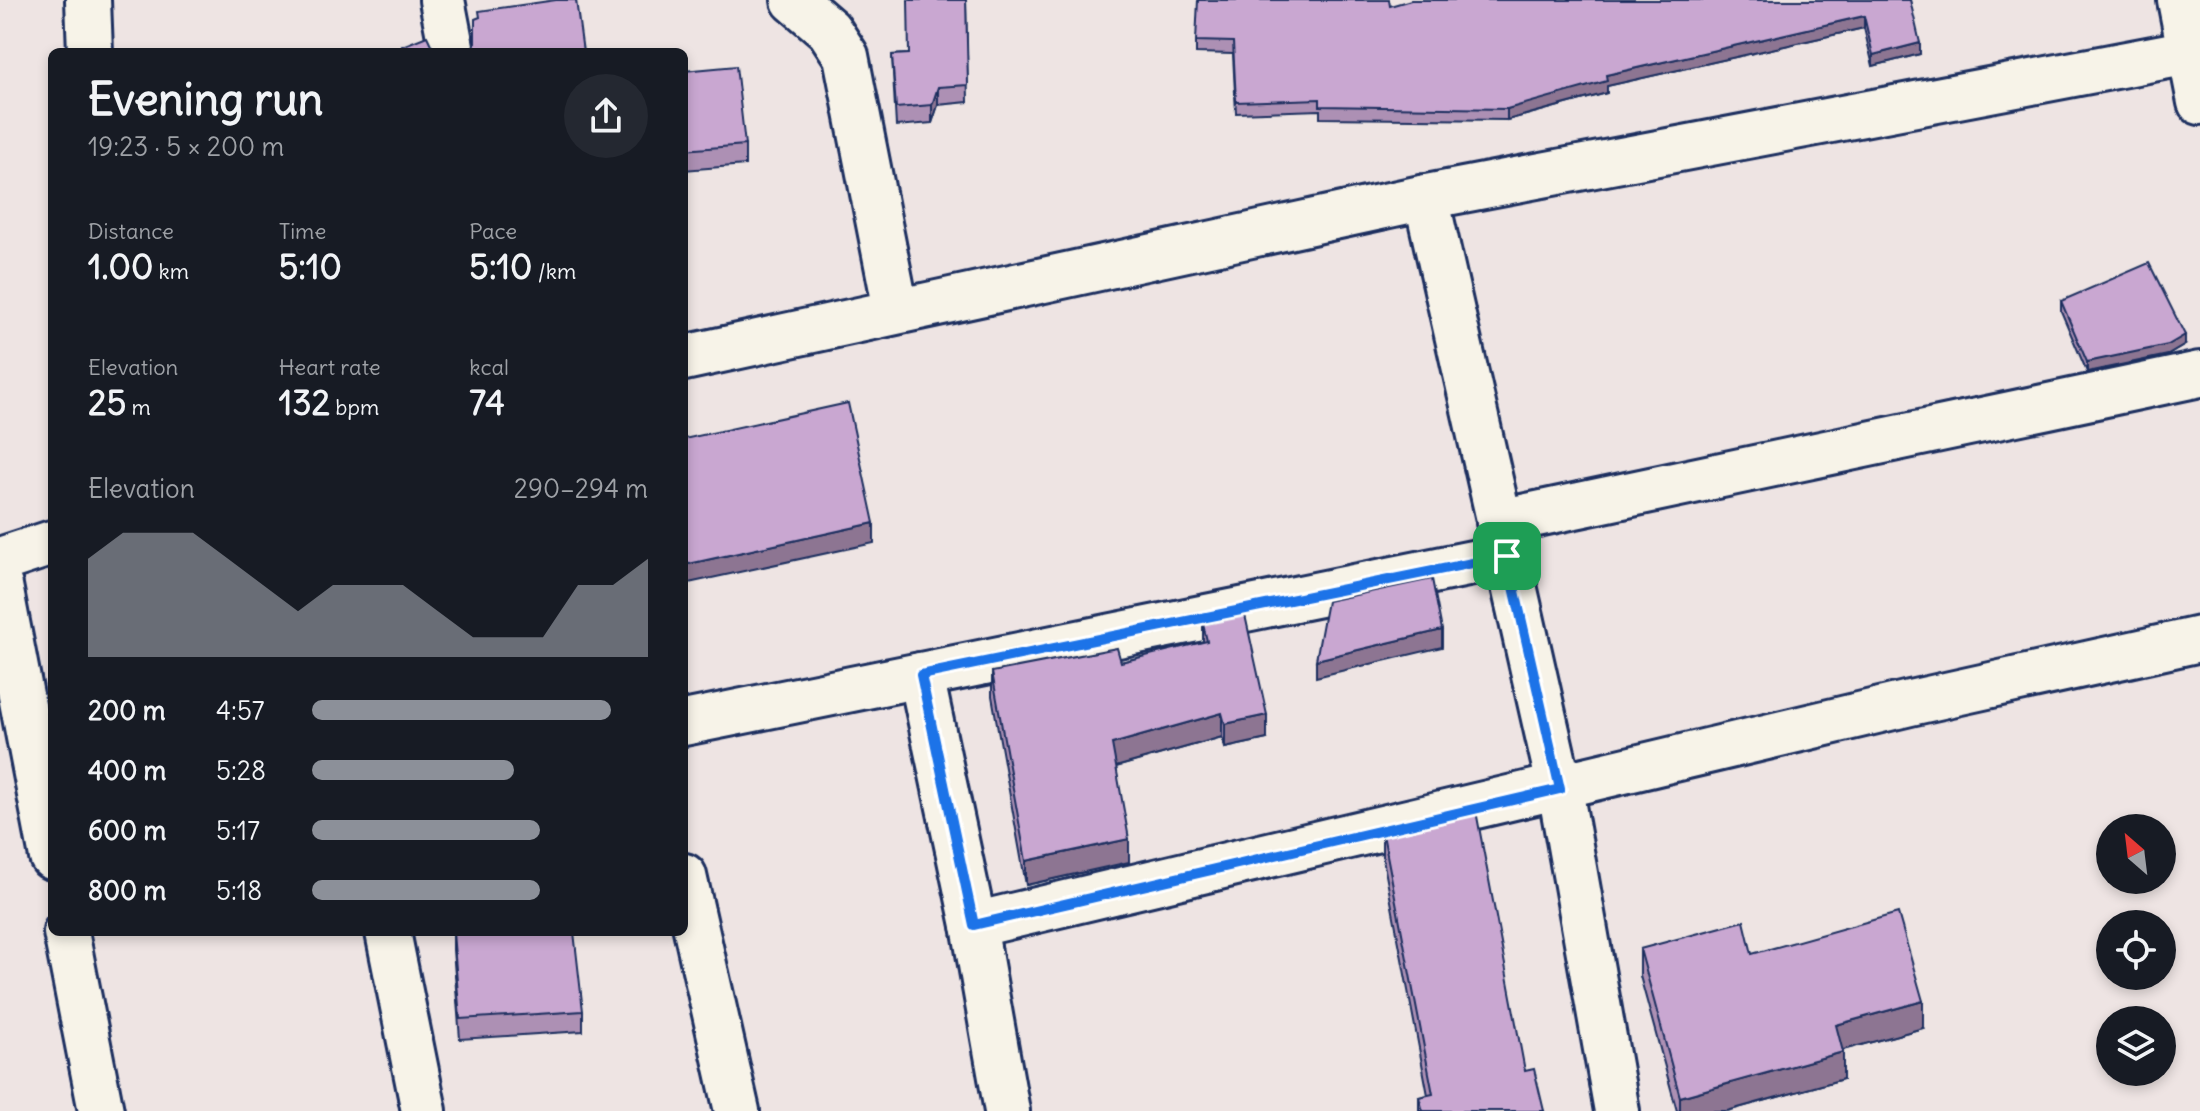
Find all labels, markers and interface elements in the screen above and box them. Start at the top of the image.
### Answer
text: Evening run [88,72,323,127]
button: share [564,74,648,158]
text: 19:23 · 5 × 200 m [88,130,284,163]
text: Distance [88,217,174,245]
text: Time [279,217,326,245]
text: Pace [469,217,517,245]
text: 1.00 [88,245,153,288]
text: 5:10 [279,245,342,288]
text: 5:10 [469,245,532,288]
text: km [153,257,189,285]
text: /km [532,257,576,285]
text: Elevation [88,353,178,381]
text: Heart rate [279,353,381,381]
text: kcal [469,353,509,381]
text: 25 [88,381,126,424]
text: 132 [279,381,330,424]
text: 74 [469,381,505,424]
text: m [126,393,151,421]
text: bpm [330,393,379,421]
text: Elevation [88,472,195,505]
text: 290–294 m [514,472,648,505]
pin [1473,522,1541,590]
icon: arrive [1485,534,1529,578]
text: 200 m [88,694,165,727]
text: 4:57 [216,694,265,727]
text: 400 m [88,754,166,787]
text: 5:28 [216,754,266,787]
text: 600 m [88,814,166,847]
text: 5:17 [216,814,260,847]
north arrow [2096,814,2176,894]
map controls [2096,814,2176,1086]
text: 800 m [88,874,166,907]
text: 5:18 [216,874,262,907]
button: locate [2096,910,2176,990]
button: layers [2096,1006,2176,1086]

